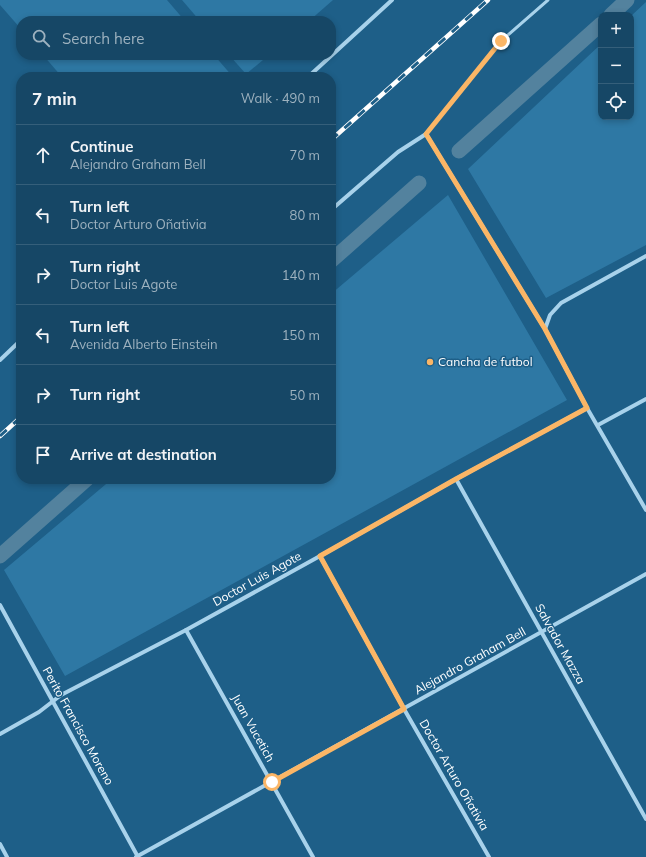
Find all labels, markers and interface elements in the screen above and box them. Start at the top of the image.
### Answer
map controls [598,12,634,120]
button: + [598,12,634,48]
search box [16,16,336,60]
icon: search [30,27,52,49]
text: Search here [62,29,144,48]
route end [492,32,510,50]
button: − [598,48,634,84]
button: locate [598,84,634,120]
text: 7 min [32,88,77,109]
text: Walk · 490 m [241,90,320,106]
text: Continue [70,137,133,156]
icon: ahead [32,144,54,166]
text: 70 m [290,147,320,163]
text: Alejandro Graham Bell [70,156,206,172]
text: Turn left [70,197,129,216]
icon: left [32,204,54,226]
text: 80 m [290,207,320,223]
text: Doctor Arturo Oñativia [70,216,207,232]
text: Turn right [70,257,140,276]
icon: right [32,264,54,286]
text: 140 m [282,267,320,283]
text: Doctor Luis Agote [70,276,177,292]
text: Turn left [70,317,129,336]
icon: left [32,324,54,346]
text: 150 m [282,327,320,343]
text: Avenida Alberto Einstein [70,336,218,352]
place label: Cancha de futbol [438,354,533,369]
marker: Cancha de futbol [425,357,435,367]
icon: right [32,384,54,406]
text: Turn right [70,385,140,404]
text: 50 m [290,387,320,403]
icon: arrive [32,444,54,466]
text: Arrive at destination [70,445,217,464]
street label: Doctor Luis Agote [210,548,304,609]
street label: Salvador Mazza [532,601,589,687]
street label: Alejandro Graham Bell [411,624,528,698]
street label: Perito Francisco Moreno [40,664,117,788]
street label: Juan Vucetich [229,691,278,764]
street label: Doctor Arturo Oñativia [416,716,492,833]
route start [263,773,281,791]

